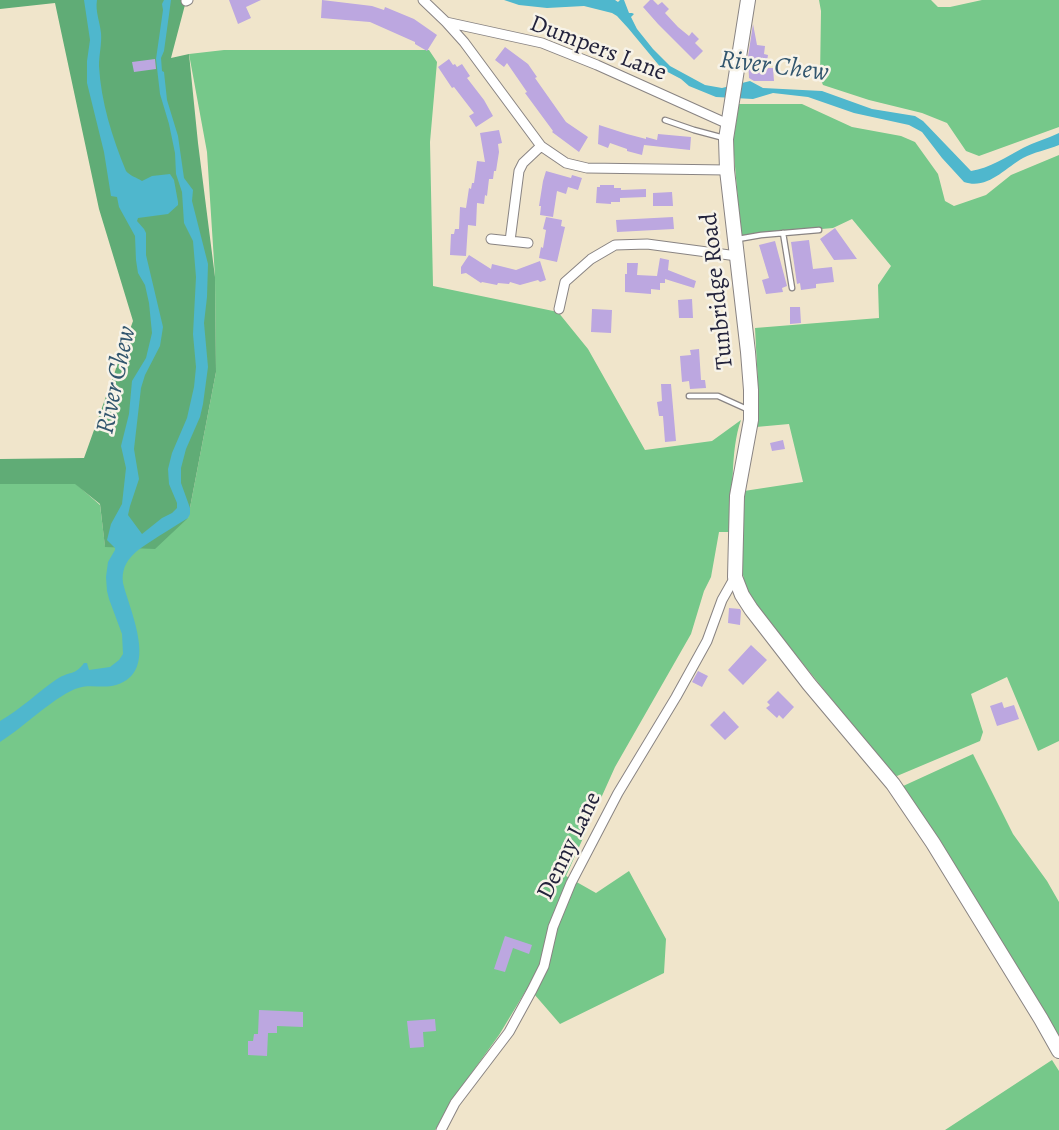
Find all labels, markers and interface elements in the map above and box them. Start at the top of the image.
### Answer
street label: Dumpers Lane [526,10,670,88]
water label: River Chew [718,45,830,89]
street label: Tunbridge Road [695,211,741,371]
water label: River Chew [90,323,144,437]
street label: Denny Lane [532,787,608,905]

